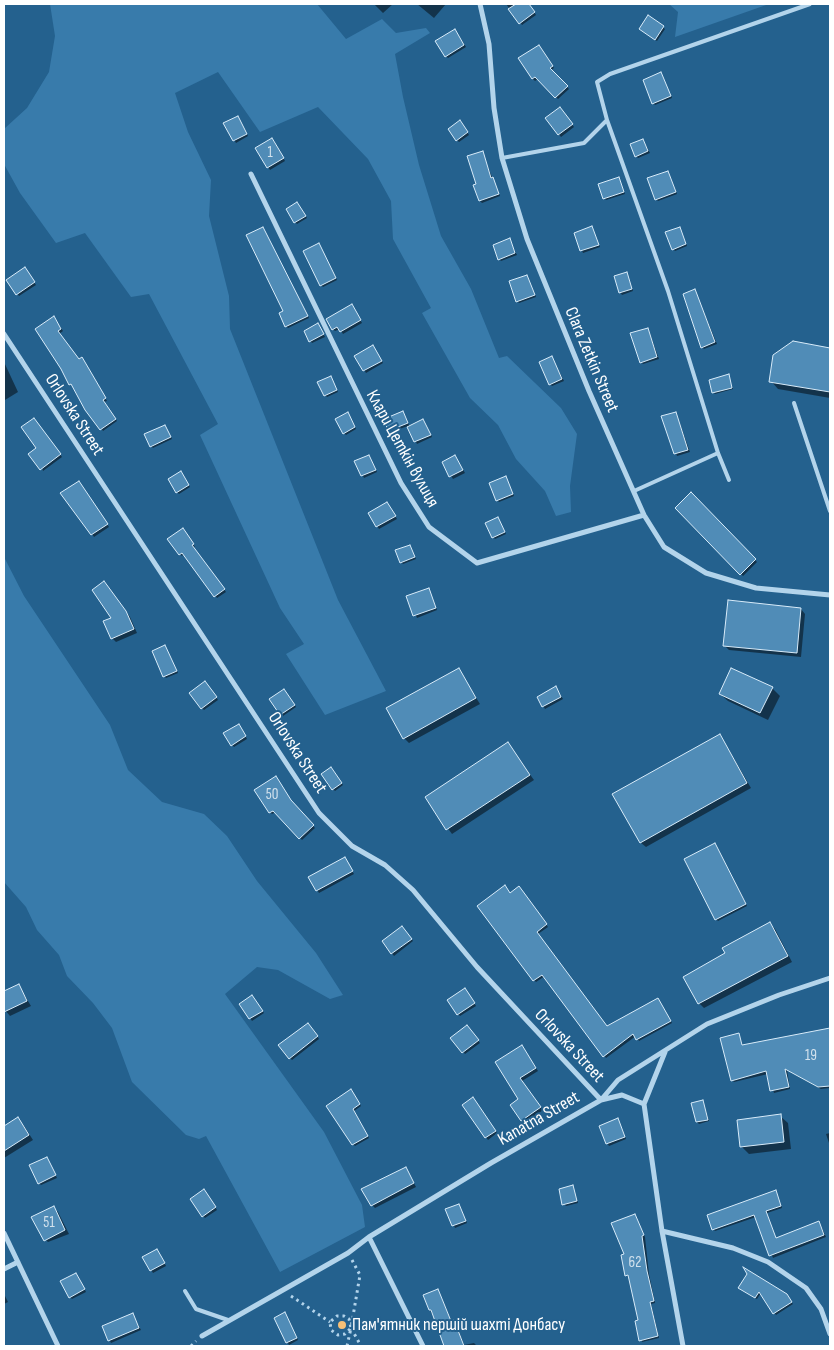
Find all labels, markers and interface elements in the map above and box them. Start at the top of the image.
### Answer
house number: 1 [267,144,273,162]
street label: Clara Zetkin Street [559,304,623,416]
street label: Orlovska Street [40,370,108,460]
street label: Клари Цеткін вулиця [361,387,443,511]
street label: Orlovska Street [263,708,331,798]
house number: 50 [266,786,278,804]
street label: Orlovska Street [529,1005,609,1087]
house number: 19 [805,1047,817,1065]
street label: Kanatna Street [494,1087,584,1151]
house number: 51 [43,1214,55,1232]
house number: 62 [629,1254,641,1272]
place label: Пам'ятник першій шахті Донбасу [352,1314,565,1336]
marker: Пам'ятник першій шахті Донбасу [336,1319,348,1331]

